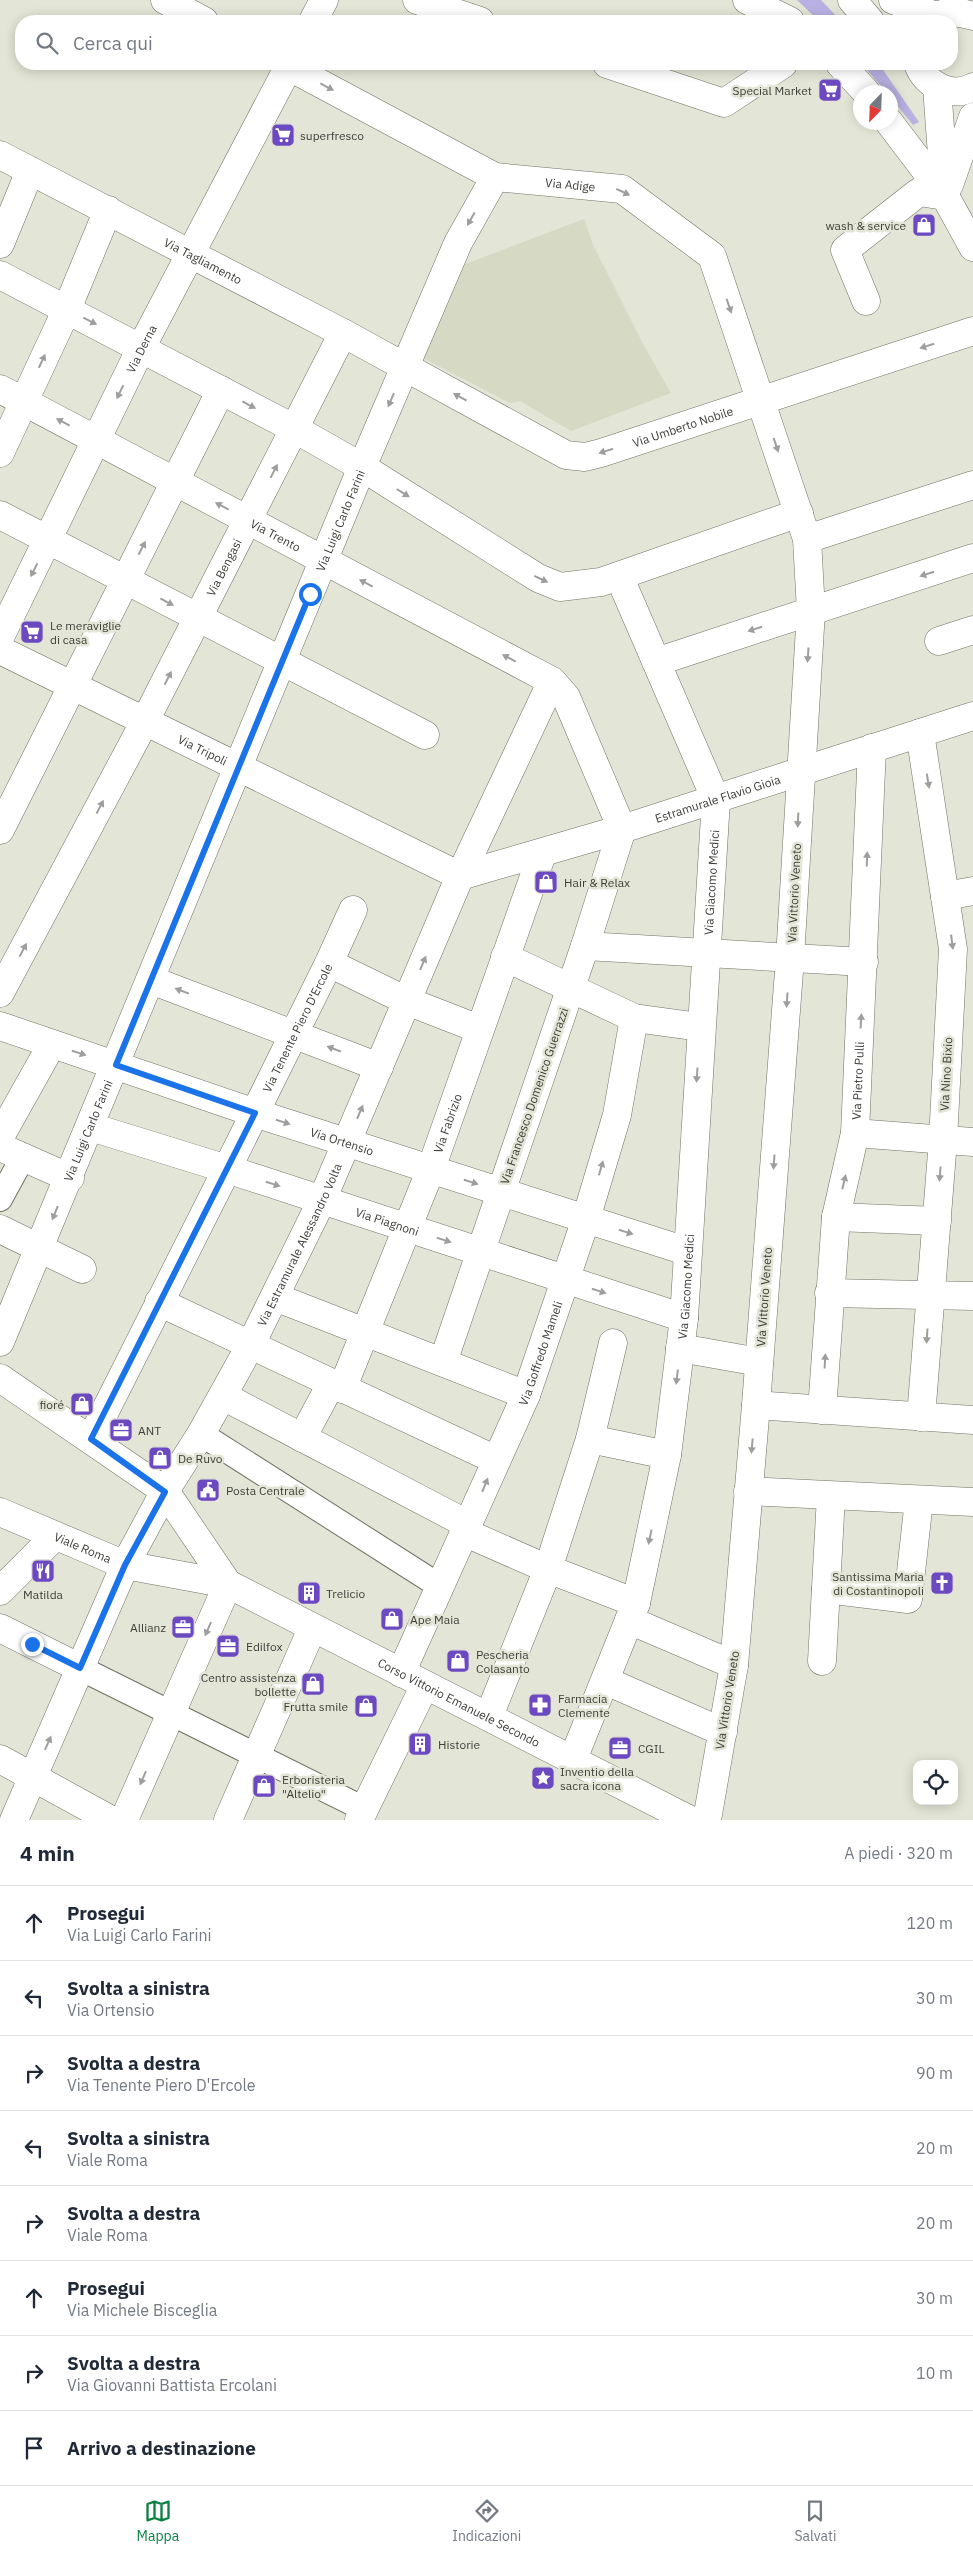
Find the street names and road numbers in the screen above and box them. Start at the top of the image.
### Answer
street label: Via Adige [545,174,596,194]
street label: Via Tagliamento [162,234,245,287]
street label: Via Derna [123,322,160,375]
street label: Via Umberto Nobile [630,403,735,450]
street label: Via Luigi Carlo Farini [312,467,368,574]
street label: Via Trento [248,515,304,554]
street label: Via Bengasi [203,536,244,598]
street label: Via Tripoli [176,731,230,768]
street label: Estramurale Flavio Gioia [653,771,783,825]
street label: Via Giacomo Medici [700,829,722,935]
street label: Via Vittorio Veneto [784,843,804,943]
street label: Via Tenente Piero D'Ercole [259,960,335,1095]
street label: Via Francesco Domenico Guerrazzi [497,1006,571,1186]
street label: Via Nino Bixio [937,1036,955,1111]
street label: Via Pietro Pulli [848,1041,867,1120]
street label: Via Luigi Carlo Farini [60,1077,115,1183]
street label: Via Fabrizio [430,1091,465,1155]
street label: Via Ortensio [309,1124,376,1158]
street label: Via Estramurale Alessandro Volta [254,1160,345,1328]
street label: Via Piagnoni [354,1204,421,1239]
street label: Via Giacomo Medici [674,1233,697,1340]
street label: Via Vittorio Veneto [753,1247,775,1347]
street label: Via Goffredo Mameli [515,1299,565,1408]
street label: Viale Roma [52,1528,114,1566]
street label: Via Vittorio Veneto [712,1649,742,1750]
street label: Corso Vittorio Emanuele Secondo [376,1654,543,1750]

